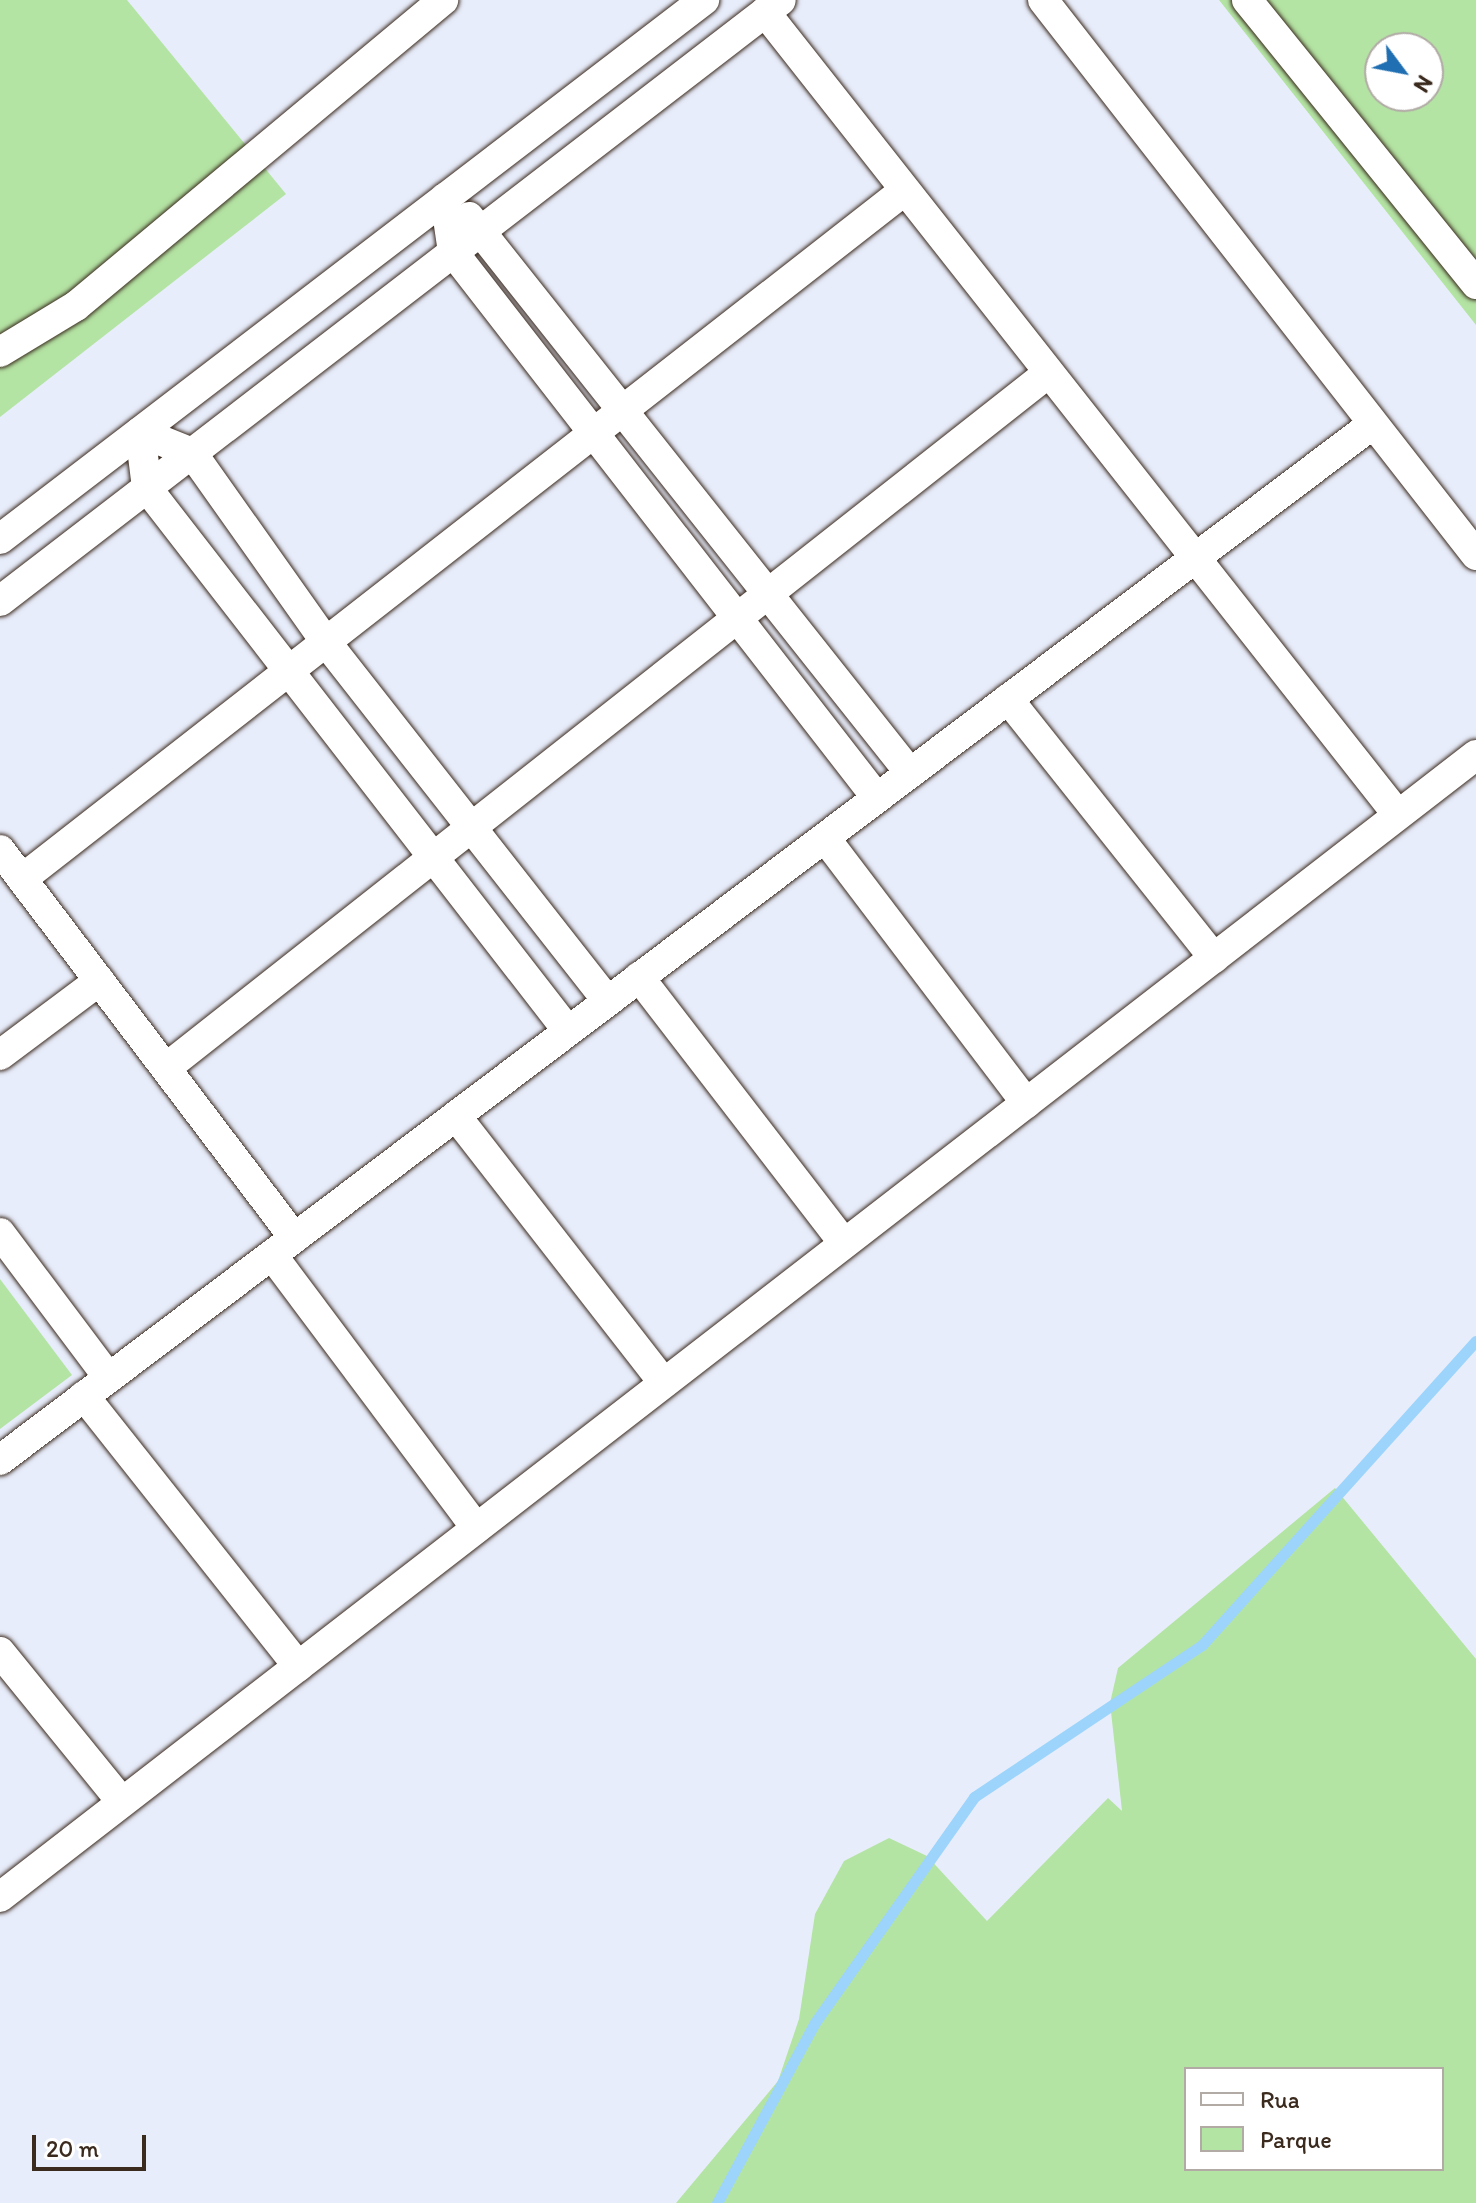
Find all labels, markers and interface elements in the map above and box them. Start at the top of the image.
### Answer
north arrow [1364,32,1444,112]
text: N [1408,70,1438,97]
legend [1184,2067,1444,2171]
text: Rua [1260,2085,1300,2114]
scale bar [36,2119,150,2169]
text: Parque [1260,2125,1332,2154]
text: 20 m [46,2134,99,2163]

